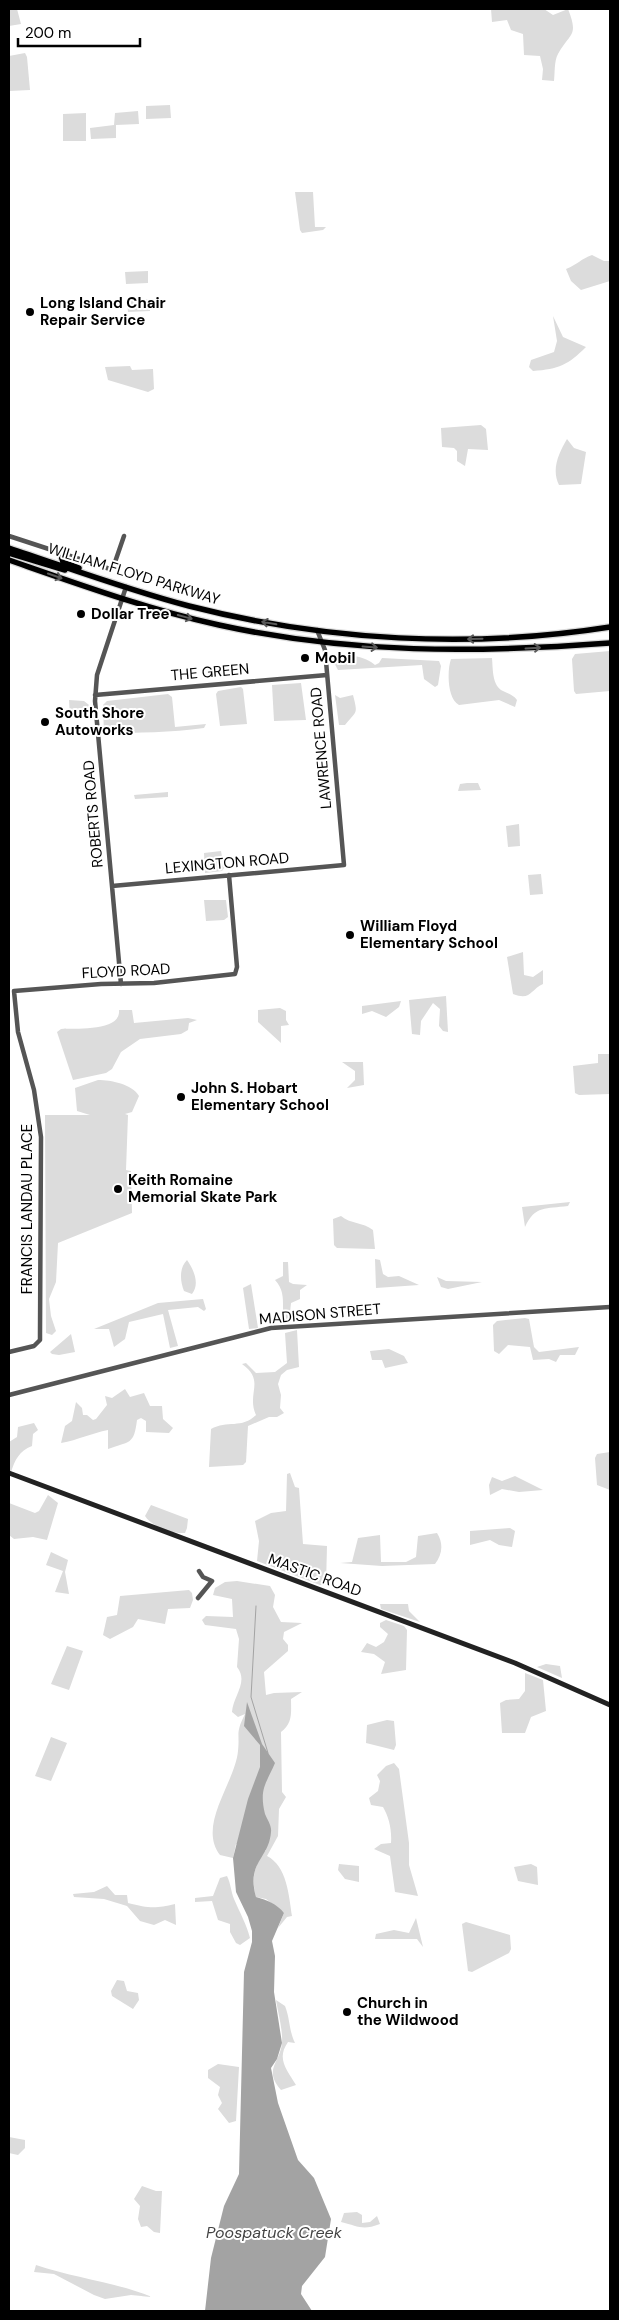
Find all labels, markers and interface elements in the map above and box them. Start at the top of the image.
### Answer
scale bar [18,15,140,47]
text: 200 m [25,23,71,43]
place label: Long Island Chair Repair Service [40,293,166,330]
marker: Long Island Chair Repair Service [24,306,36,318]
street label: WILLIAM FLOYD PARKWAY [46,538,223,610]
one-way arrow [47,572,62,581]
place label: Dollar Tree [91,604,170,624]
marker: Dollar Tree [75,608,87,620]
one-way arrow [176,612,192,622]
one-way arrow [261,618,277,627]
one-way arrow [467,634,483,644]
one-way arrow [362,643,378,652]
one-way arrow [524,643,540,652]
place label: Mobil [315,648,355,668]
marker: Mobil [299,652,311,664]
street label: THE GREEN [170,659,250,685]
street label: LAWRENCE ROAD [306,686,336,810]
place label: South Shore Autoworks [55,703,144,740]
marker: South Shore Autoworks [39,716,51,728]
street label: ROBERTS ROAD [78,759,108,869]
street label: LEXINGTON ROAD [164,848,290,878]
place label: William Floyd Elementary School [360,916,498,953]
marker: William Floyd Elementary School [344,929,356,941]
street label: FLOYD ROAD [81,959,171,983]
place label: John S. Hobart Elementary School [191,1078,329,1115]
marker: John S. Hobart Elementary School [175,1091,187,1103]
street label: FRANCIS LANDAU PLACE [17,1124,37,1294]
place label: Keith Romaine Memorial Skate Park [128,1170,278,1207]
marker: Keith Romaine Memorial Skate Park [112,1183,124,1195]
street label: MADISON STREET [258,1299,382,1329]
street label: MASTIC ROAD [266,1549,364,1601]
place label: Church in the Wildwood [357,1993,459,2030]
marker: Church in the Wildwood [341,2006,353,2018]
water label: Poospatuck Creek [206,2222,343,2243]

